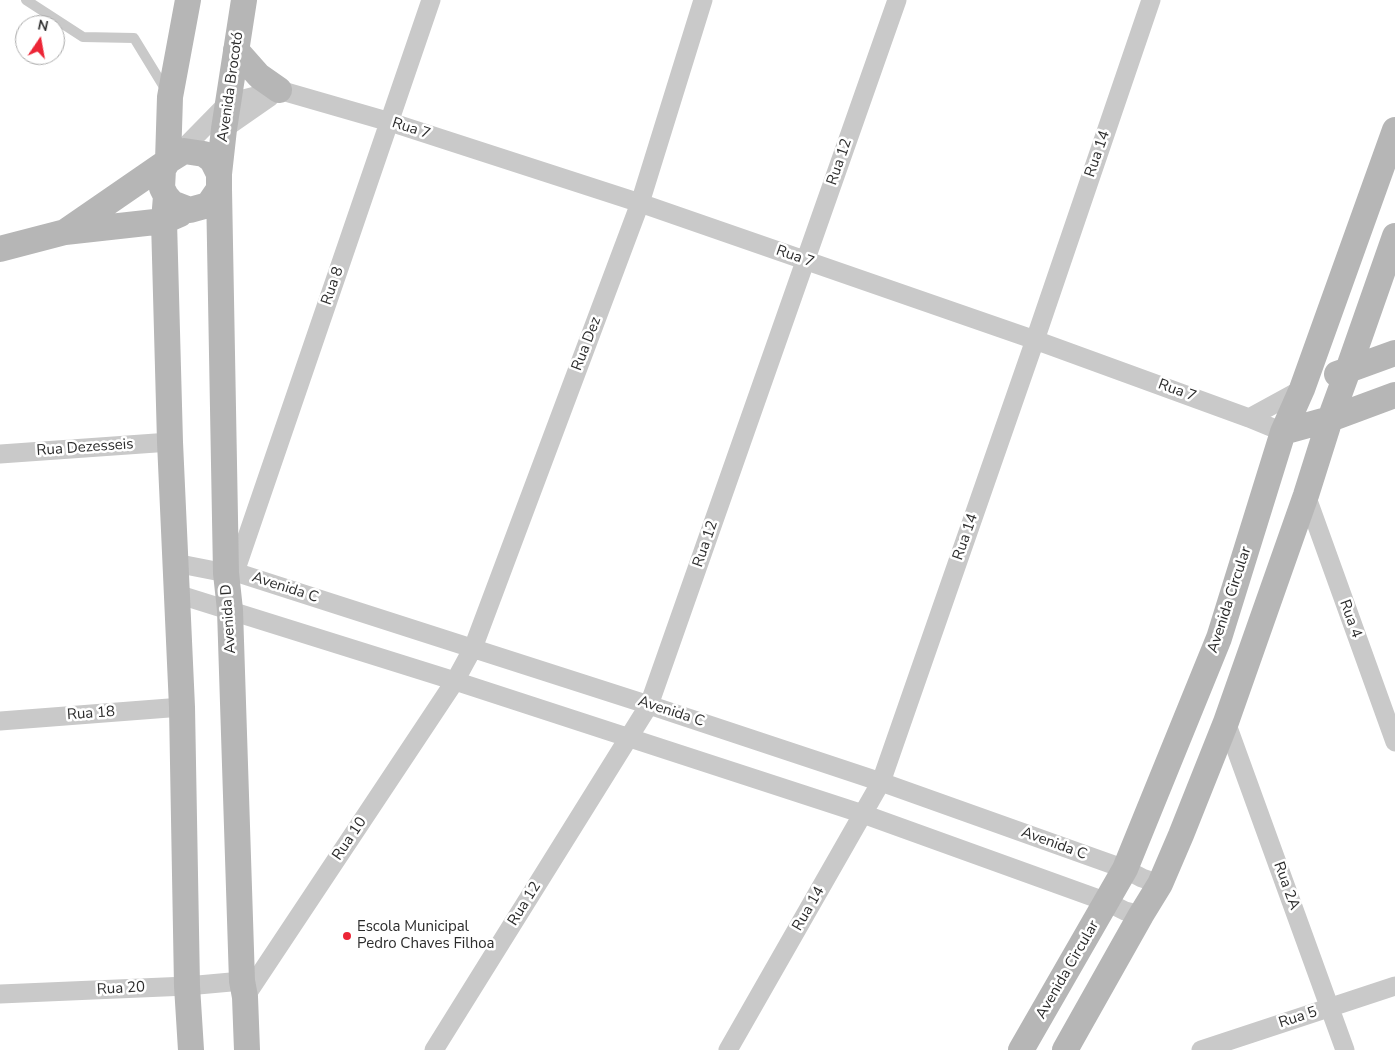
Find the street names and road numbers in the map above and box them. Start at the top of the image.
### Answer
street label: Avenida Brocotó [214,31,248,143]
street label: Rua 7 [390,114,432,144]
street label: Rua 14 [1082,128,1114,180]
street label: Rua 12 [824,136,856,188]
street label: Rua 7 [774,242,816,272]
street label: Rua 8 [318,265,348,307]
street label: Rua Dez [569,315,605,373]
street label: Rua 7 [1155,376,1199,406]
street label: Rua Dezesseis [36,436,134,460]
street label: Rua 14 [950,511,982,563]
street label: Rua 12 [690,518,722,570]
street label: Avenida Circular [1204,545,1256,655]
street label: Avenida C [250,569,320,607]
street label: Avenida D [218,584,240,654]
street label: Rua 4 [1335,597,1365,641]
street label: Avenida C [636,693,706,731]
street label: Rua 18 [66,703,116,725]
street label: Rua 10 [329,814,371,864]
street label: Avenida C [1019,824,1089,864]
street label: Rua 2A [1269,859,1303,913]
street label: Rua 12 [505,879,545,929]
street label: Rua 14 [789,884,829,934]
street label: Avenida Circular [1033,918,1103,1022]
street label: Rua 20 [96,979,146,999]
street label: Rua 5 [1277,1003,1319,1033]

